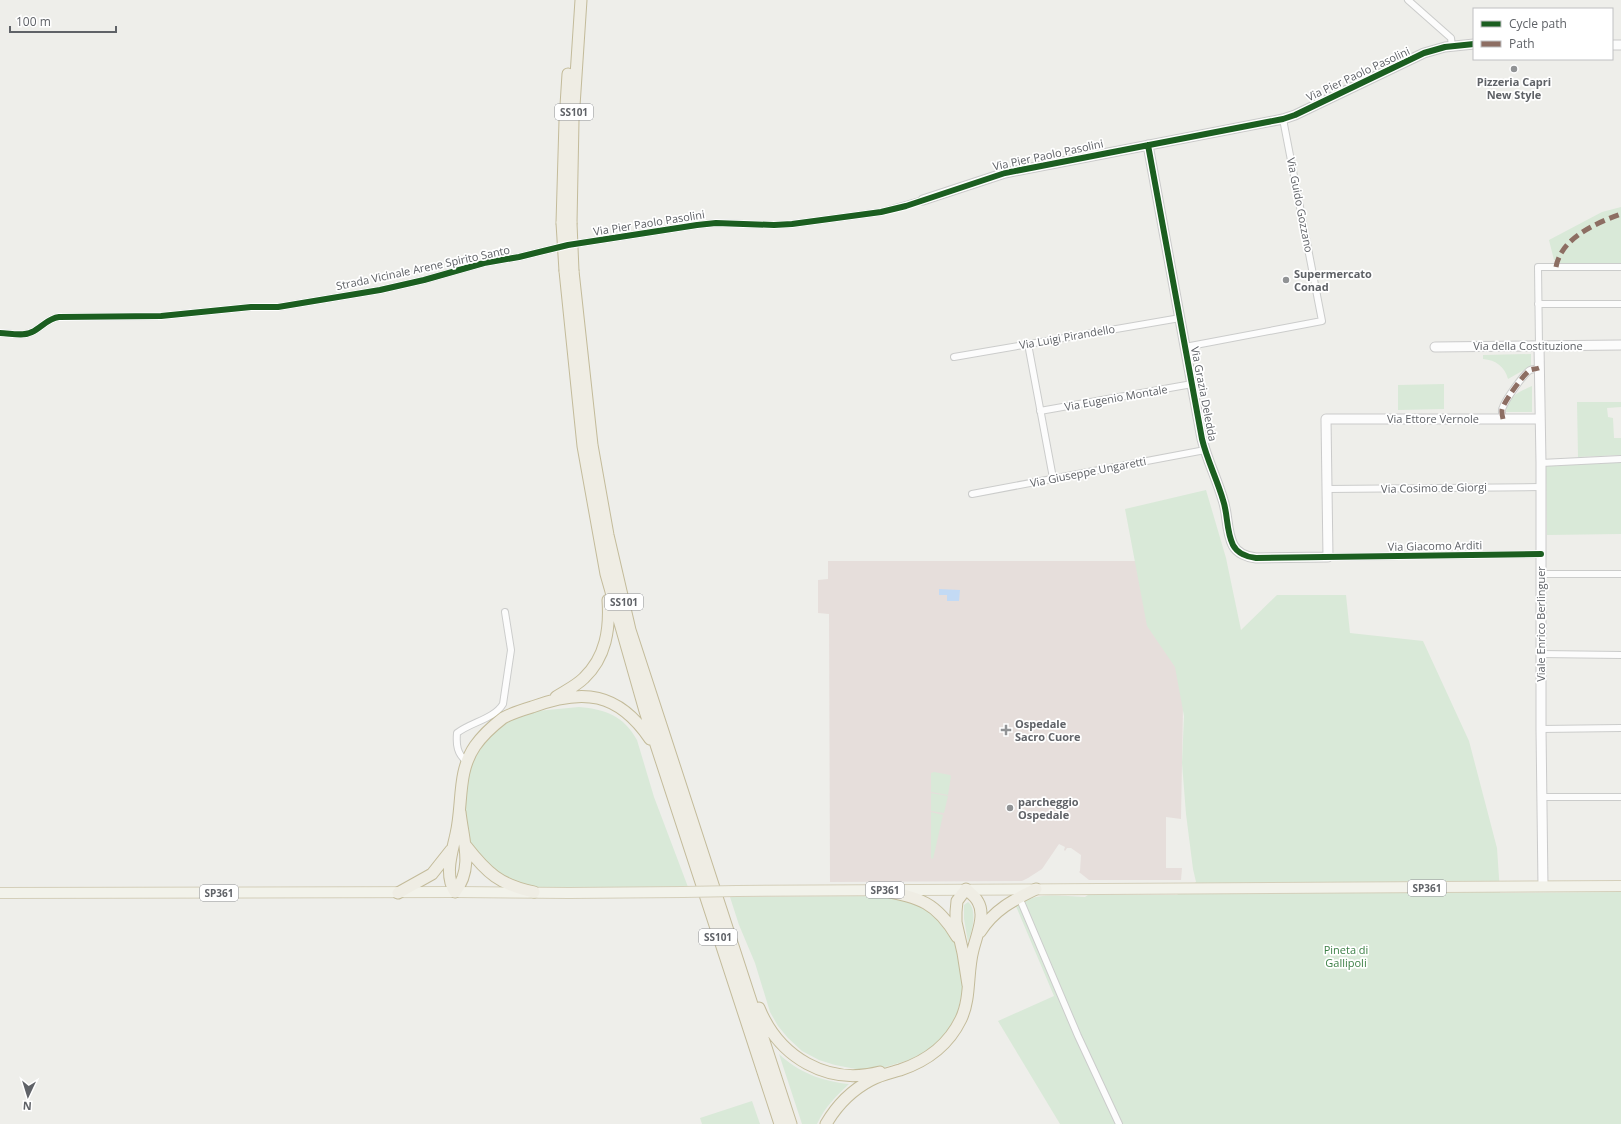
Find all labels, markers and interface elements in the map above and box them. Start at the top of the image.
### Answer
scale bar [10,8,116,34]
legend [1473,8,1613,60]
text: 100 m [16,13,51,30]
text: Cycle path [1509,15,1567,32]
text: Path [1509,35,1535,52]
street label: Via Pier Paolo Pasolini [1304,43,1412,104]
marker: Pizzeria Capri New Style [1509,64,1519,74]
place label: Pizzeria Capri New Style [1477,74,1551,102]
road number: SS101 [555,104,593,120]
street label: Via Pier Paolo Pasolini [991,135,1104,174]
street label: Via Guido Gozzano [1284,156,1317,254]
street label: Via Pier Paolo Pasolini [592,206,706,239]
street label: Strada Vicinale Arene Spirito Santo [335,242,512,293]
place label: Supermercato Conad [1294,266,1372,294]
marker: Supermercato Conad [1281,275,1291,285]
street label: Via Luigi Pirandello [1018,321,1116,352]
street label: Via della Costituzione [1473,338,1583,353]
street label: Via Grazia Deledda [1188,345,1221,443]
street label: Via Eugenio Montale [1063,381,1169,414]
street label: Via Ettore Vernole [1387,411,1479,426]
street label: Via Giuseppe Ungaretti [1029,453,1147,490]
street label: Via Cosimo de Giorgi [1381,479,1487,496]
street label: Via Giacomo Arditi [1388,537,1482,554]
street label: Viale Enrico Berlinguer [1533,566,1548,682]
road number: SS101 [605,594,643,610]
place label: Ospedale Sacro Cuore [1015,716,1081,744]
marker: Ospedale Sacro Cuore [1000,724,1012,736]
place label: parcheggio Ospedale [1018,794,1079,822]
marker: parcheggio Ospedale [1005,803,1015,813]
road number: SP361 [1408,880,1446,896]
road number: SP361 [866,882,904,898]
road number: SP361 [200,885,238,901]
road number: SS101 [699,929,737,945]
park label: Pineta di Gallipoli [1324,942,1368,970]
north arrow [8,1076,48,1116]
text: N [22,1099,32,1114]

